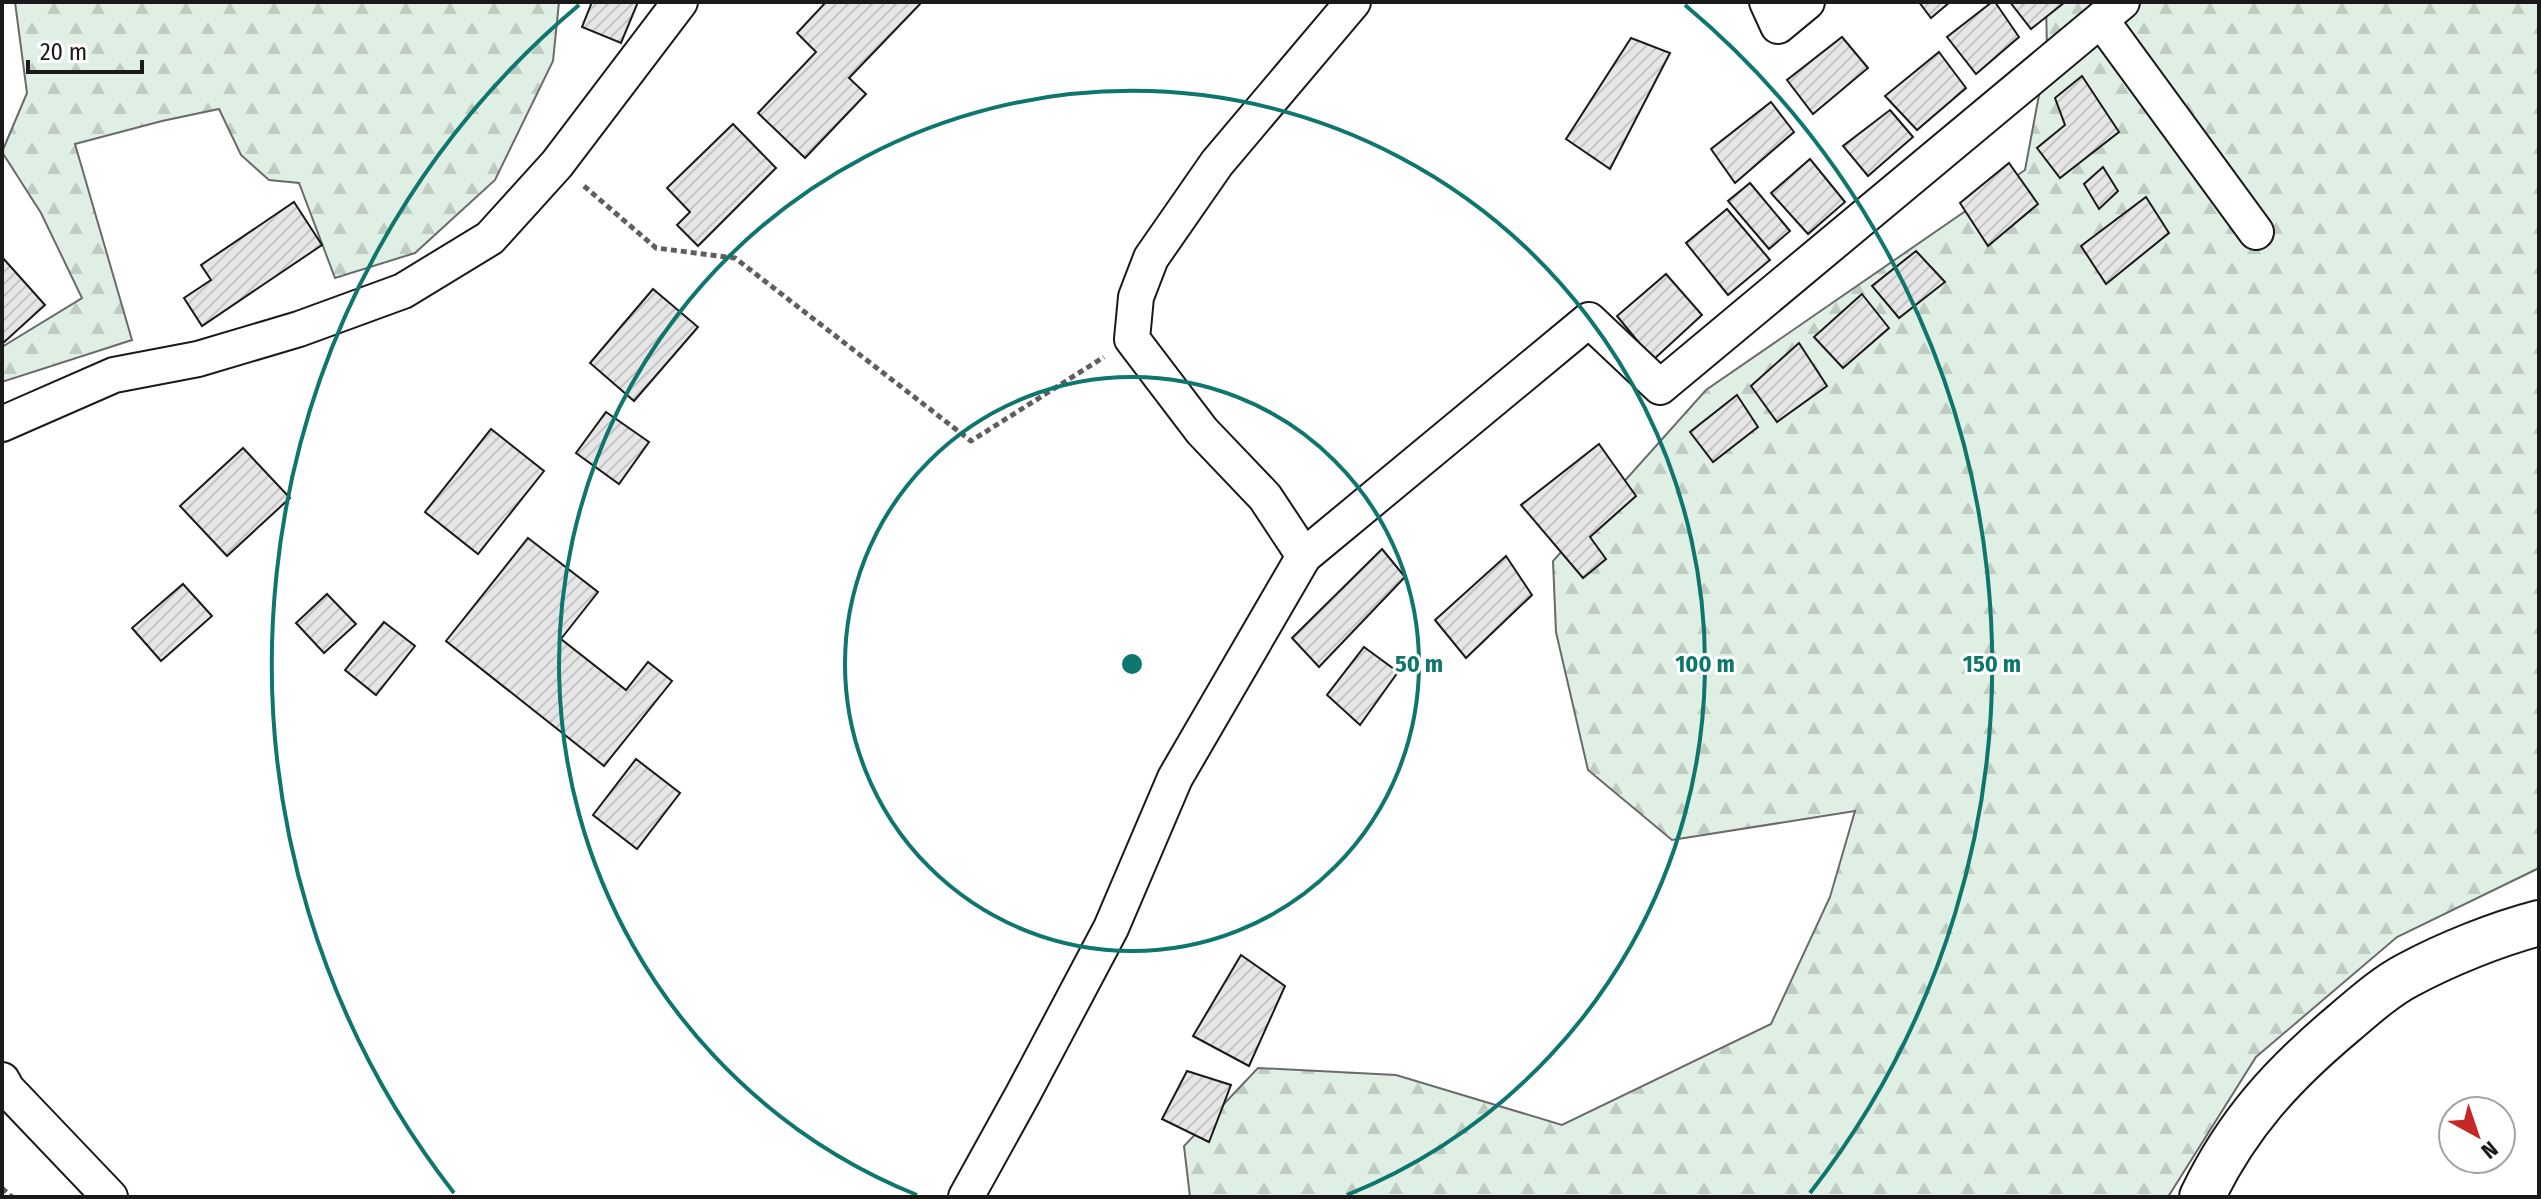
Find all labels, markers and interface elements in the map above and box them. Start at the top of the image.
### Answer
scale bar [28,24,142,74]
text: 20 m [40,38,87,66]
centre of rings [1118,650,1146,678]
text: 50 m [1395,650,1443,678]
text: 100 m [1675,650,1735,678]
text: 150 m [1963,650,2021,678]
north arrow [2437,1095,2517,1175]
text: N [2476,1135,2503,1165]

